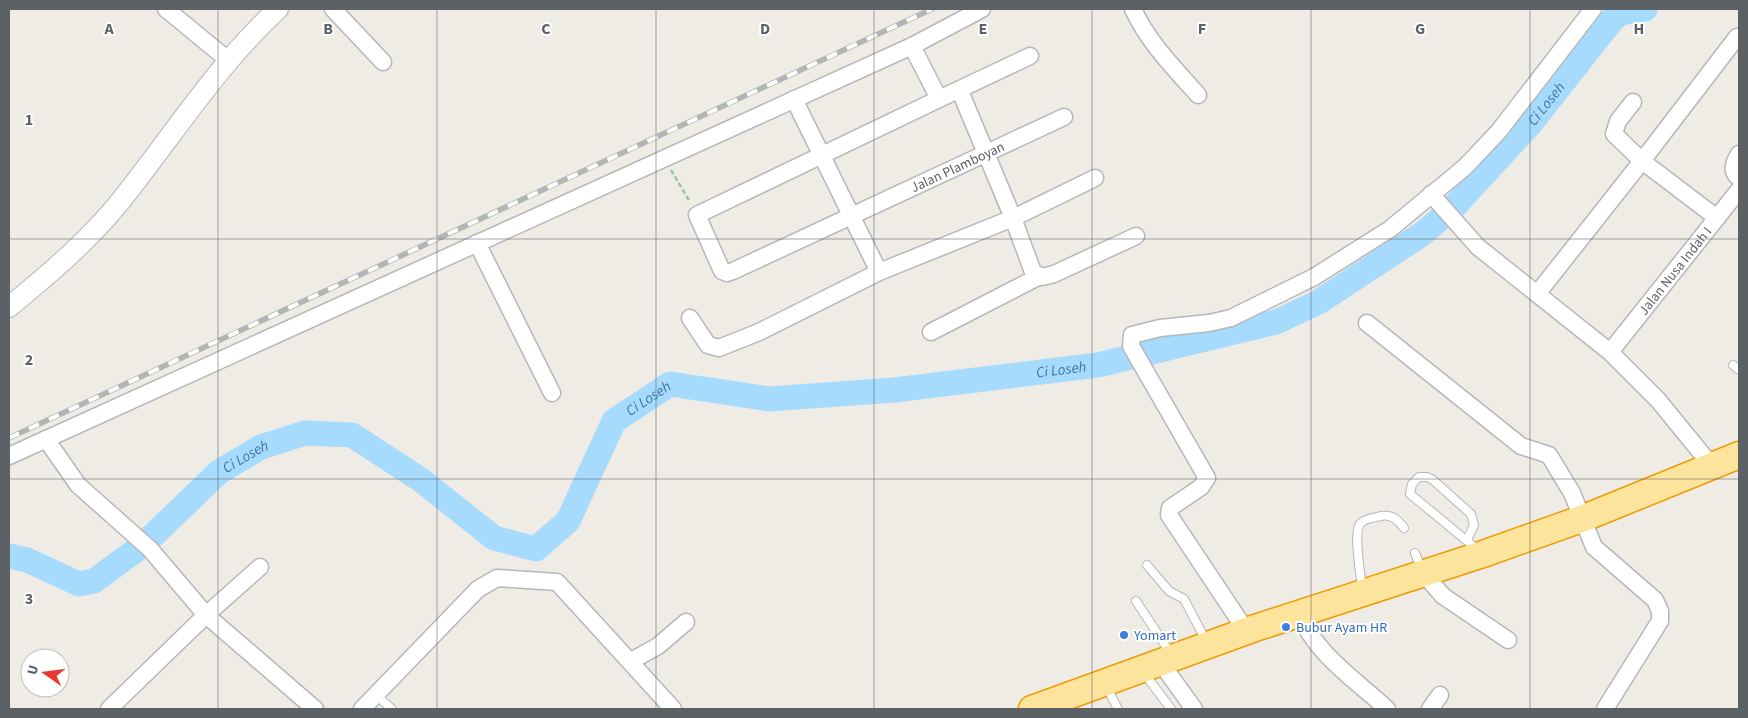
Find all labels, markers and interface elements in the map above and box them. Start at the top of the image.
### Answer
text: A [103,18,114,40]
text: B [323,18,333,40]
text: C [541,18,551,40]
text: D [760,18,770,40]
text: E [979,18,987,40]
text: F [1198,18,1206,40]
text: G [1415,18,1425,40]
text: H [1634,18,1644,40]
water label: Ci Loseh [1523,78,1570,130]
text: 1 [25,109,33,131]
street label: Jalan Plamboyan [908,137,1008,198]
street label: Jalan Nusa Indah I [1634,223,1717,320]
text: 2 [25,349,33,371]
water label: Ci Loseh [1035,356,1088,383]
water label: Ci Loseh [622,376,675,421]
water label: Ci Loseh [219,435,271,479]
text: 3 [25,588,33,610]
place label: Bubur Ayam HR [1296,618,1387,638]
marker: Bubur Ayam HR [1280,621,1292,633]
place label: Yomart [1133,626,1176,646]
marker: Yomart [1118,629,1130,641]
north arrow [20,648,70,698]
text: U [23,663,44,677]

